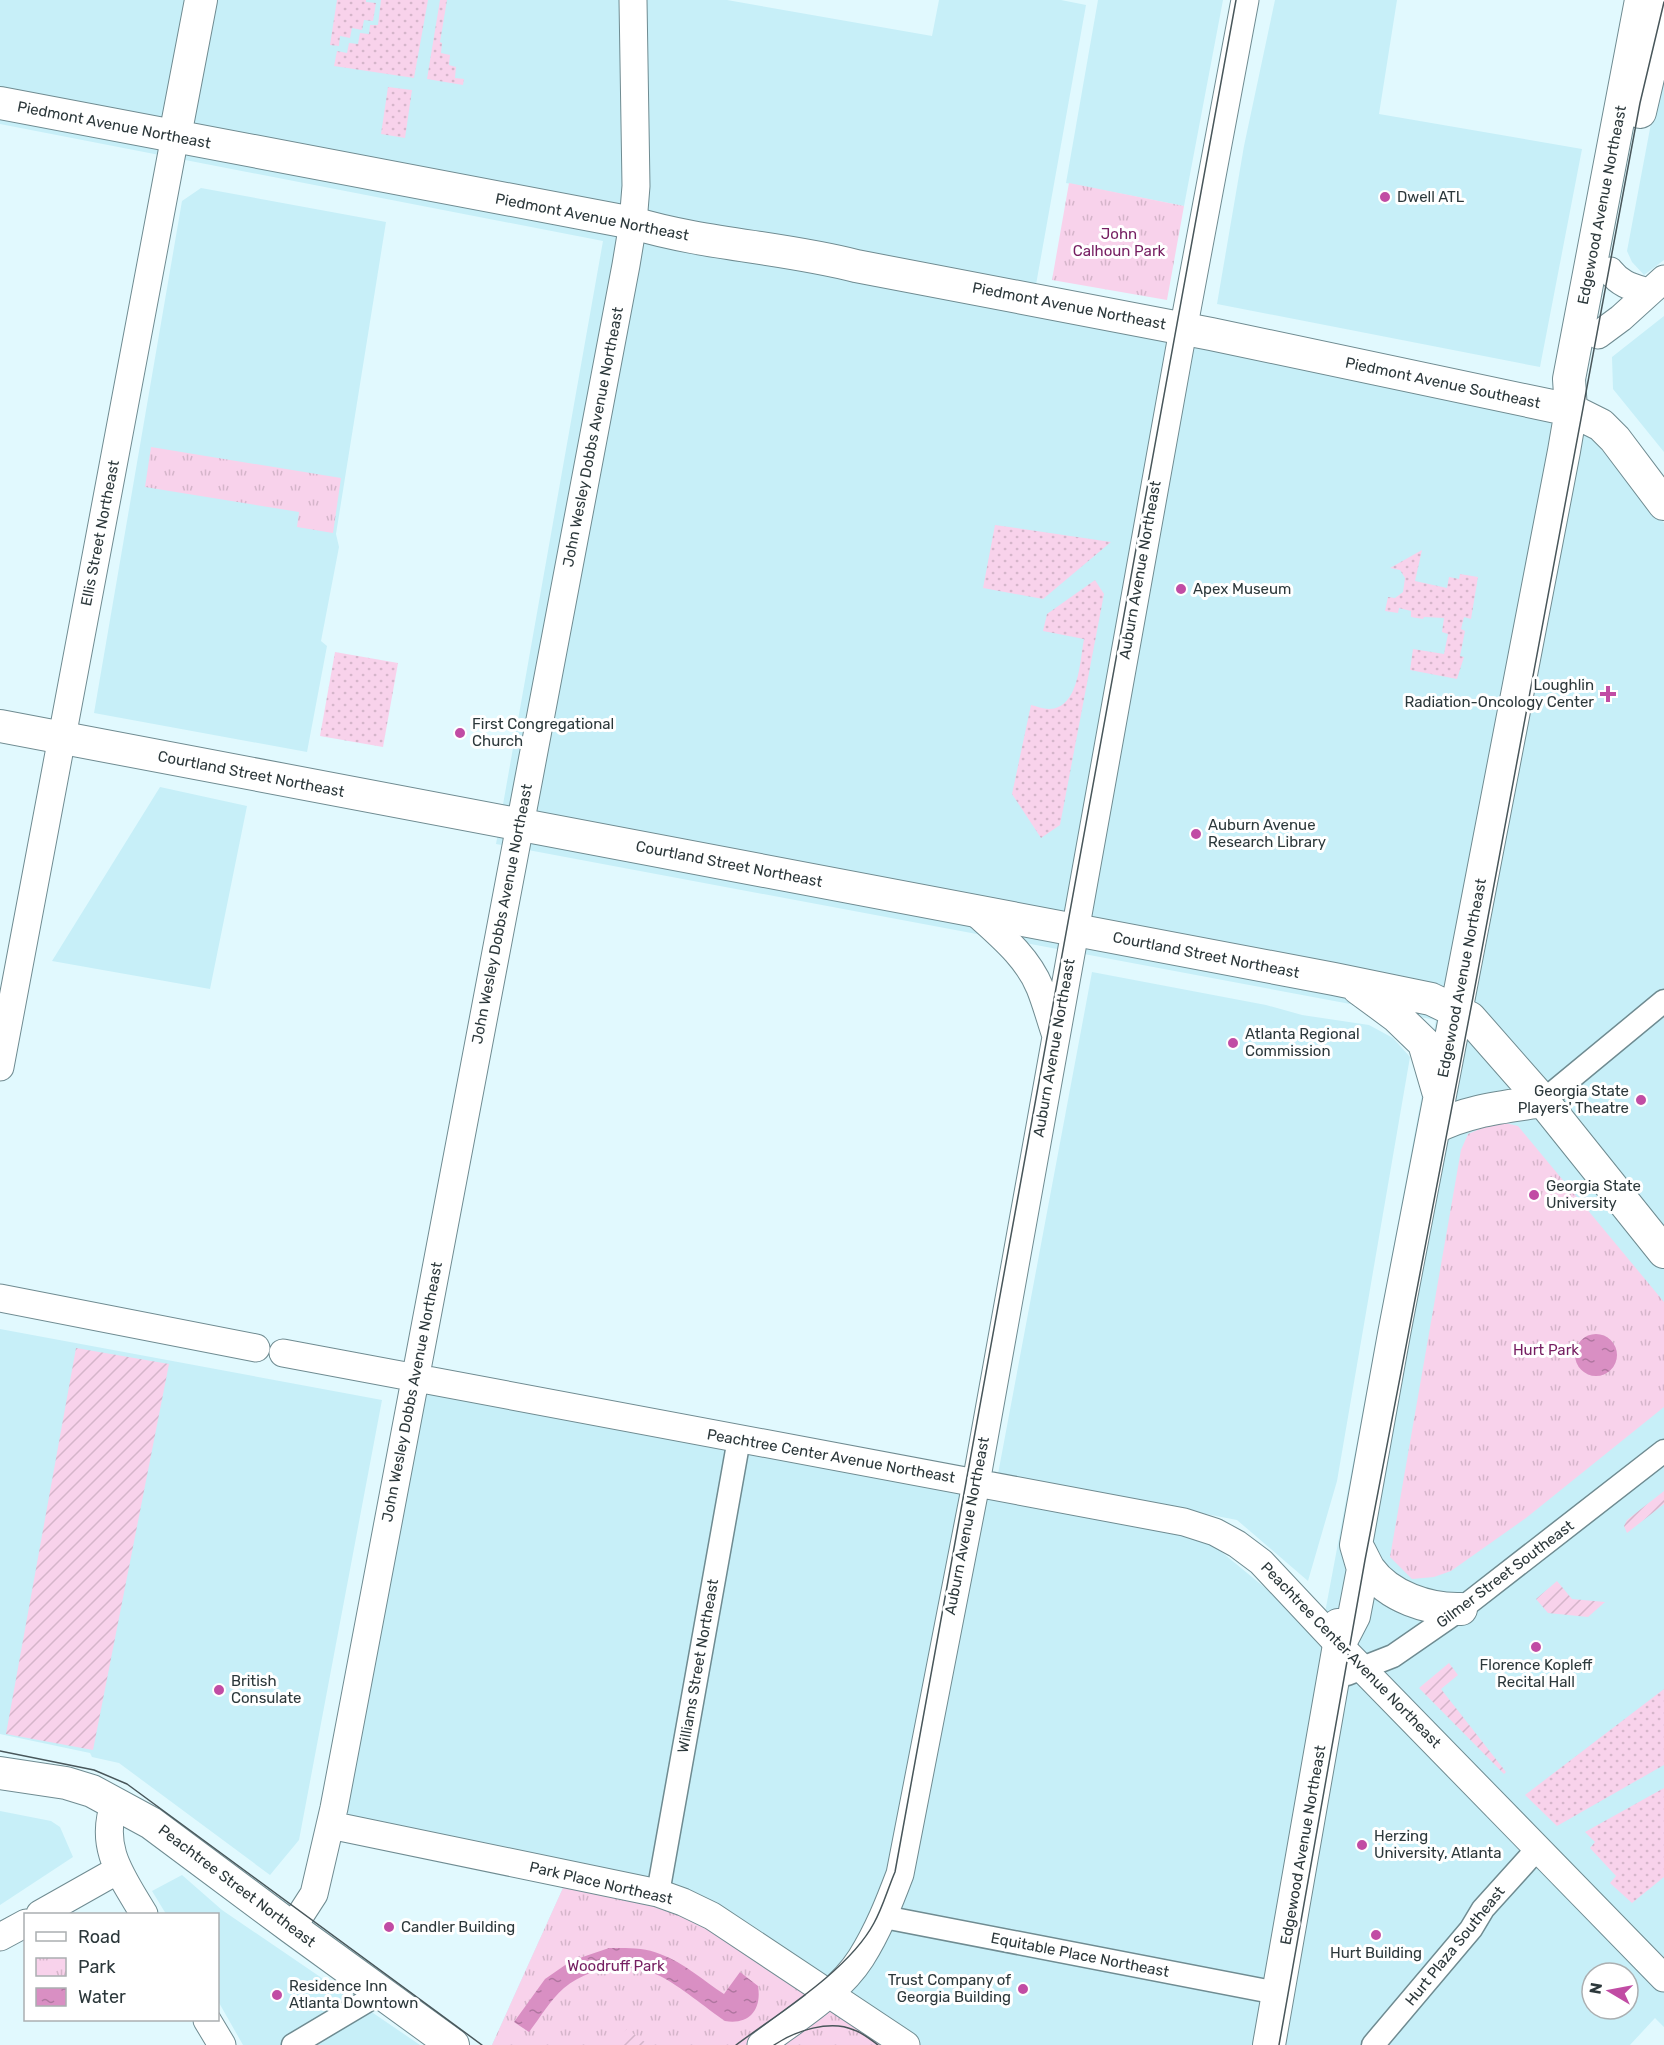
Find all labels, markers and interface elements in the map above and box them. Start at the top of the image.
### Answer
street label: Piedmont Avenue Northeast [16,97,212,153]
street label: Edgewood Avenue Northeast [1574,104,1630,306]
place label: Dwell ATL [1397,188,1465,206]
street label: Piedmont Avenue Northeast [494,189,690,245]
marker: Dwell ATL [1378,190,1392,204]
park label: John Calhoun Park [1073,225,1166,260]
street label: Piedmont Avenue Northeast [971,278,1167,334]
street label: John Wesley Dobbs Avenue Northeast [559,305,627,569]
street label: Piedmont Avenue Southeast [1344,354,1542,413]
street label: Ellis Street Northeast [77,458,123,608]
street label: Auburn Avenue Northeast [1115,479,1165,661]
place label: Apex Museum [1193,580,1291,598]
marker: Apex Museum [1174,582,1188,596]
place label: Loughlin Radiation-Oncology Center [1404,676,1594,711]
marker: Loughlin Radiation-Oncology Center [1599,685,1617,703]
place label: First Congregational Church [472,715,614,750]
marker: First Congregational Church [453,726,467,740]
street label: Courtland Street Northeast [156,747,346,801]
street label: John Wesley Dobbs Avenue Northeast [468,782,536,1046]
place label: Auburn Avenue Research Library [1208,816,1326,851]
marker: Auburn Avenue Research Library [1189,827,1203,841]
street label: Courtland Street Northeast [634,837,824,891]
street label: Edgewood Avenue Northeast [1434,877,1490,1079]
street label: Courtland Street Northeast [1111,928,1301,982]
street label: Auburn Avenue Northeast [1029,957,1079,1139]
place label: Atlanta Regional Commission [1245,1025,1360,1060]
marker: Atlanta Regional Commission [1226,1036,1240,1050]
place label: Georgia State Players' Theatre [1518,1082,1629,1117]
marker: Georgia State Players' Theatre [1634,1093,1648,1107]
place label: Georgia State University [1546,1177,1641,1212]
marker: Georgia State University [1527,1188,1541,1202]
street label: John Wesley Dobbs Avenue Northeast [378,1260,446,1524]
park label: Hurt Park [1513,1341,1579,1359]
street label: Peachtree Center Avenue Northeast [705,1425,957,1487]
street label: Auburn Avenue Northeast [941,1435,993,1617]
street label: Gilmer Street Southeast [1433,1516,1577,1632]
street label: Peachtree Center Avenue Northeast [1257,1558,1445,1752]
street label: Williams Street Northeast [674,1577,722,1754]
marker: Florence Kopleff Recital Hall [1529,1640,1543,1654]
place label: Florence Kopleff Recital Hall [1480,1656,1593,1691]
place label: British Consulate [231,1672,302,1707]
marker: British Consulate [212,1683,226,1697]
street label: Edgewood Avenue Northeast [1277,1744,1329,1946]
street label: Peachtree Street Northeast [155,1821,319,1951]
place label: Herzing University, Atlanta [1374,1827,1502,1862]
marker: Herzing University, Atlanta [1355,1838,1369,1852]
street label: Park Place Northeast [528,1858,675,1908]
street label: Hurt Plaza Southeast [1401,1883,1509,2009]
legend [24,1913,219,2021]
place label: Candler Building [401,1918,515,1936]
marker: Candler Building [382,1920,396,1934]
text: Road [78,1926,121,1948]
marker: Hurt Building [1369,1928,1383,1942]
street label: Equitable Place Northeast [989,1929,1171,1981]
place label: Hurt Building [1330,1944,1422,1962]
text: Park [78,1956,116,1978]
park label: Woodruff Park [567,1957,665,1975]
north arrow [1580,1961,1640,2021]
place label: Trust Company of Georgia Building [888,1971,1011,2006]
place label: Residence Inn Atlanta Downtown [289,1977,418,2012]
text: N [1585,1981,1606,1996]
marker: Trust Company of Georgia Building [1016,1982,1030,1996]
text: Water [78,1986,126,2008]
marker: Residence Inn Atlanta Downtown [270,1988,284,2002]

